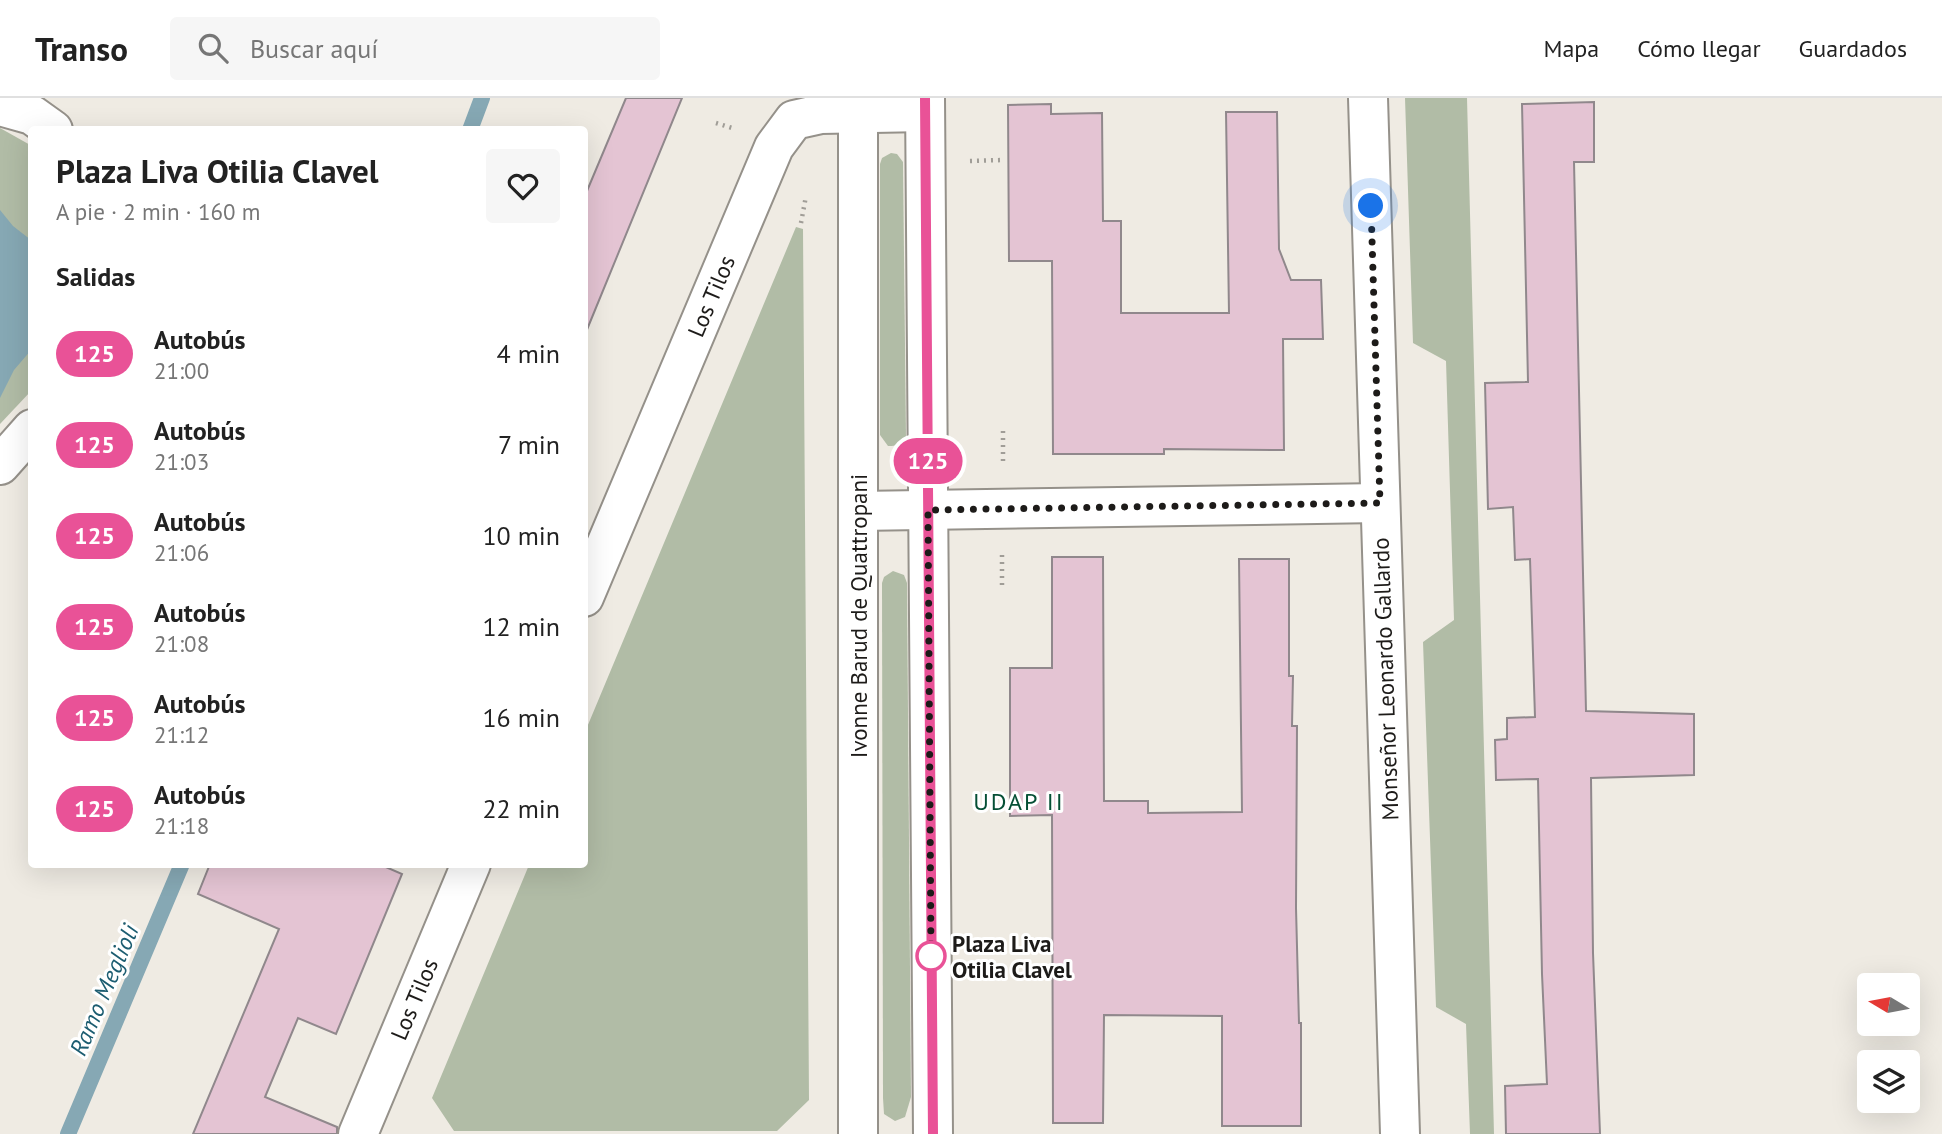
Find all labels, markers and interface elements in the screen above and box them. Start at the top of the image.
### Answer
search box [170,17,660,80]
text: Transo [35,27,128,70]
icon: search [194,29,232,67]
text: Buscar aquí [250,32,378,65]
text: Mapa [1543,33,1599,64]
text: Cómo llegar [1637,33,1761,64]
text: Guardados [1799,33,1907,64]
text: Plaza Liva Otilia Clavel [56,149,379,192]
button: heart [486,149,560,223]
your location [1353,188,1388,223]
text: A pie · 2 min · 160 m [56,197,260,226]
street label: Los Tilos [681,251,741,341]
text: Salidas [56,260,135,293]
text: Autobús [154,323,246,356]
text: 4 min [497,337,560,370]
text: 125 [74,338,115,369]
text: 21:00 [154,356,209,385]
text: Autobús [154,414,246,447]
text: 7 min [498,428,560,461]
text: 125 [74,429,115,460]
line badge: 125 [888,438,968,484]
text: 125 [908,445,948,476]
text: 21:03 [154,447,209,476]
street label: Ivonne Barud de Quattropani [844,474,873,758]
text: Autobús [154,505,246,538]
text: 10 min [482,519,560,552]
text: 125 [74,520,115,551]
street label: Monseñor Leonardo Gallardo [1366,537,1404,821]
text: 21:06 [154,538,209,567]
text: Autobús [154,596,246,629]
text: 12 min [482,610,560,643]
text: 125 [74,611,115,642]
text: 21:08 [154,629,209,658]
text: Autobús [154,687,246,720]
text: 16 min [482,701,560,734]
text: 125 [74,702,115,733]
text: 21:12 [154,720,209,749]
text: Autobús [154,778,246,811]
district label: UDAP II [973,786,1065,817]
text: 22 min [482,792,560,825]
text: 125 [74,793,115,824]
text: 21:18 [154,811,209,840]
water label: Ramo Meglioli [62,919,146,1060]
place label: Plaza Liva Otilia Clavel [952,929,1072,984]
marker: Plaza Liva Otilia Clavel [916,941,946,971]
street label: Los Tilos [384,954,444,1044]
north arrow [1857,973,1920,1036]
map controls [1857,973,1920,1113]
button: layers [1857,1050,1920,1113]

